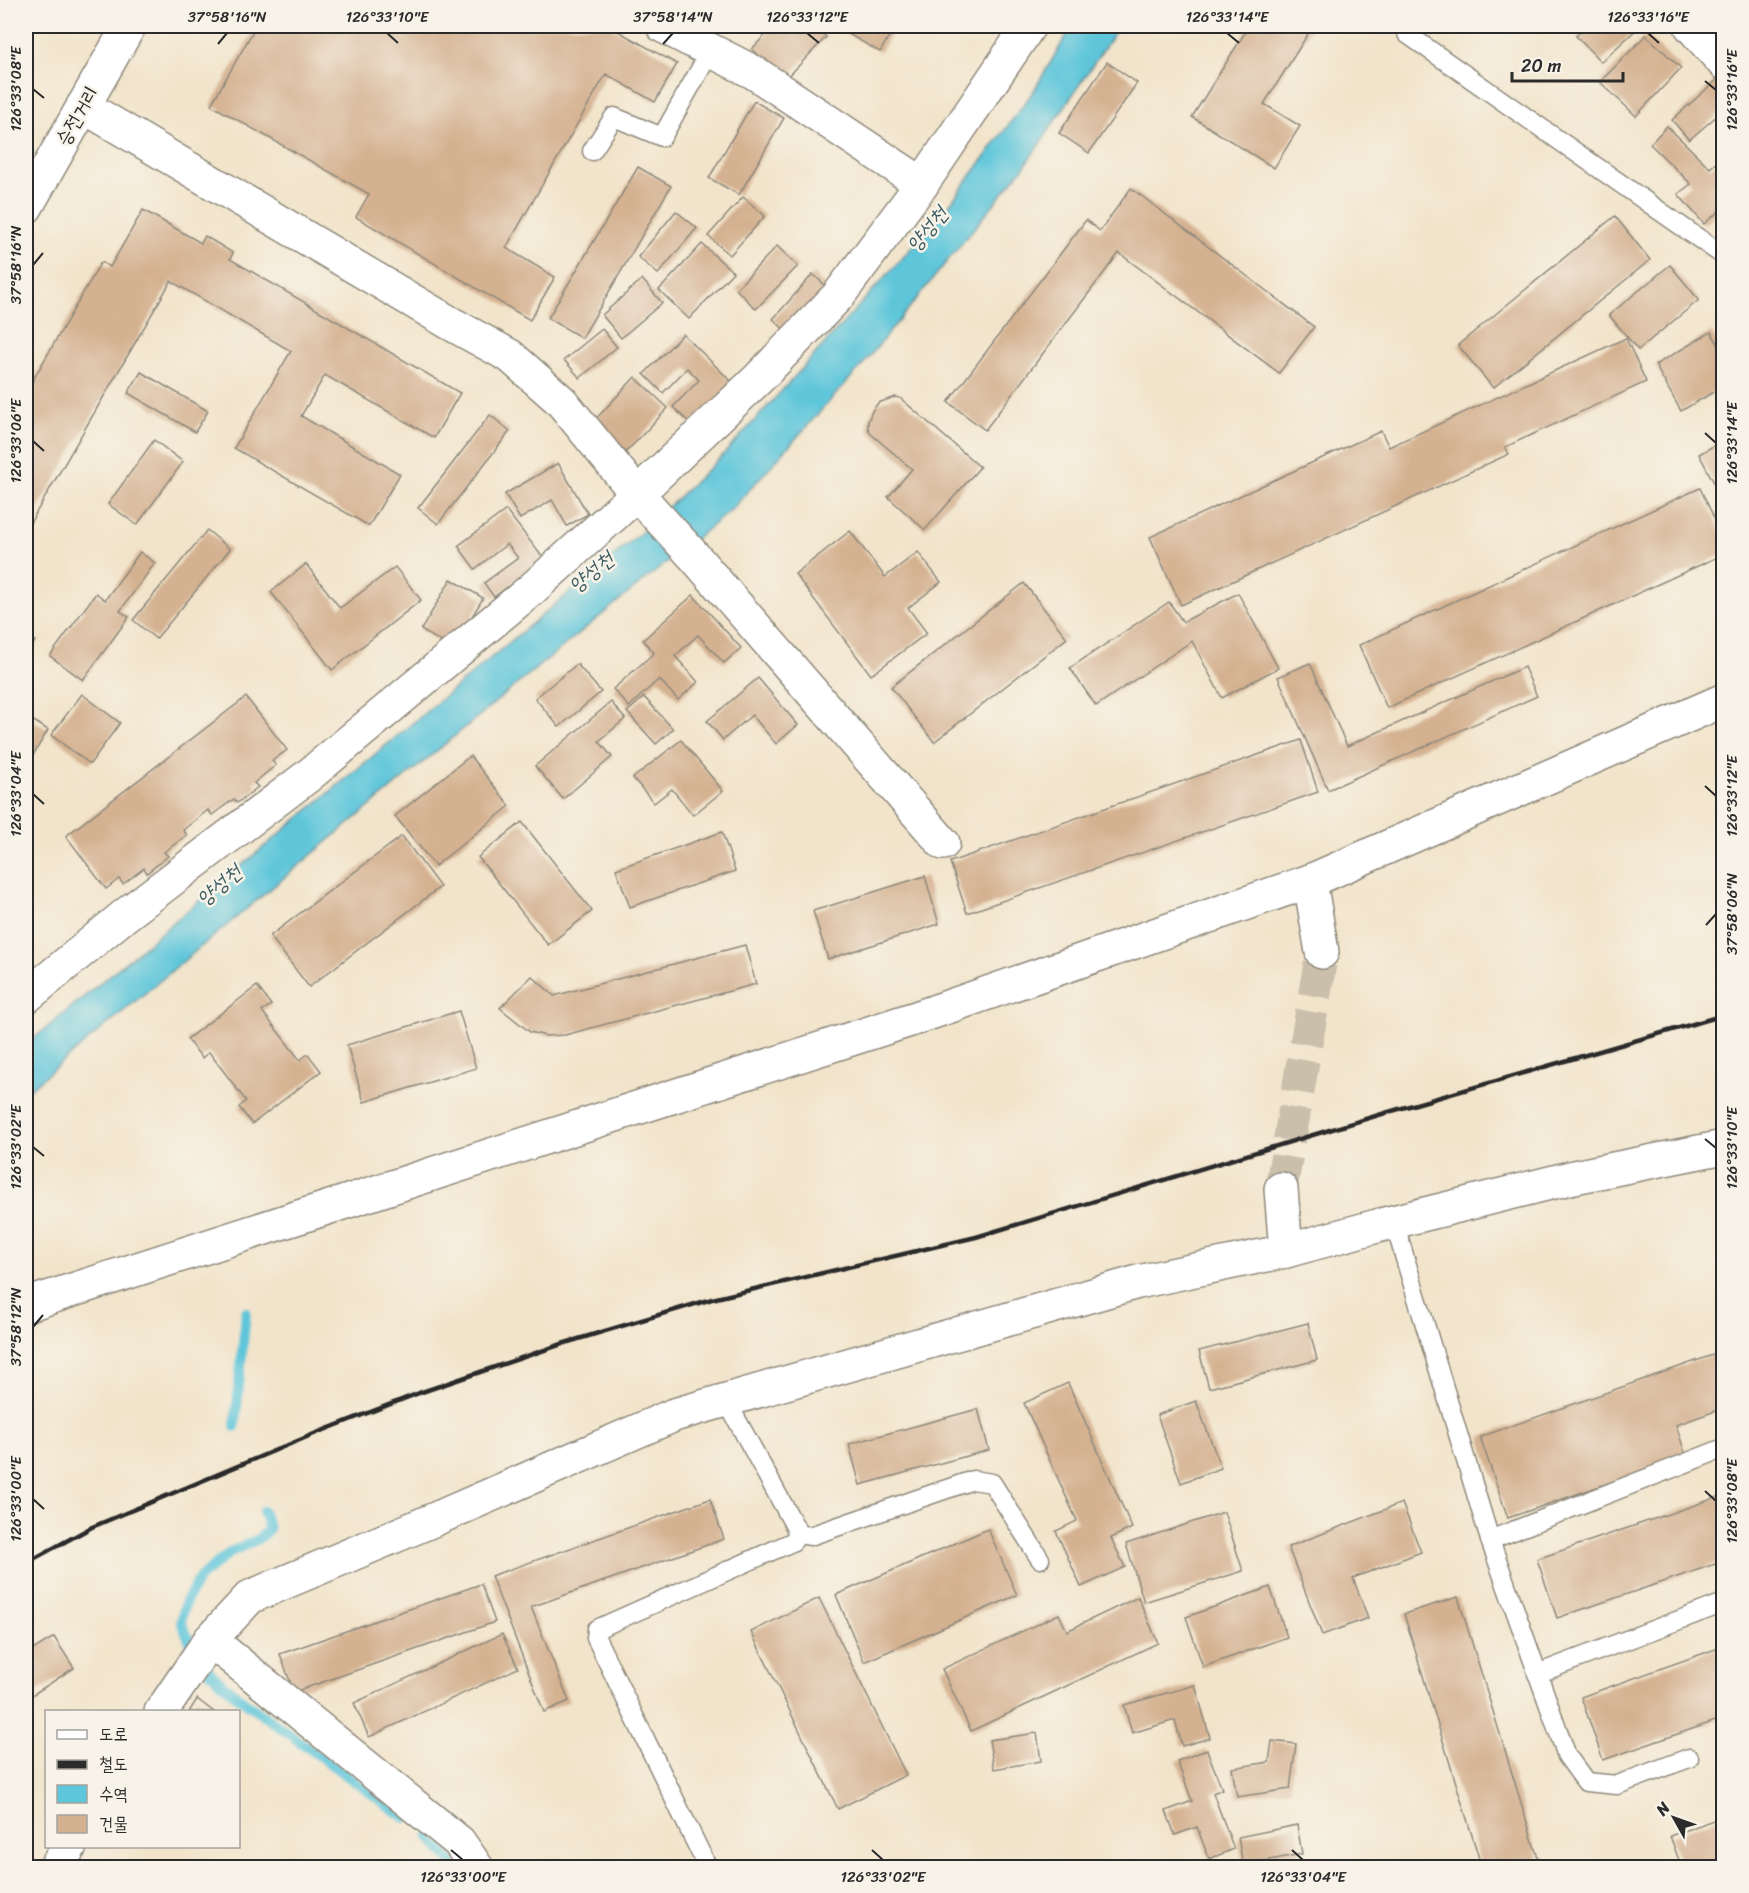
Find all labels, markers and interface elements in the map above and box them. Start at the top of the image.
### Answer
text: 37°58'16"N [188,4,267,30]
text: 126°33'10"E [346,4,430,30]
text: 37°58'14"N [633,4,713,30]
text: 126°33'12"E [766,4,850,30]
text: 126°33'14"E [1186,4,1270,30]
text: 126°33'16"E [1607,4,1690,30]
text: 126°33'08"E [3,45,29,132]
scale bar [1512,45,1623,83]
text: 126°33'16"E [1719,48,1745,131]
text: 20 m [1521,50,1561,82]
street label: 승전거리 [46,79,108,153]
water label: 양성천 [896,196,959,261]
text: 37°58'16"N [3,225,29,304]
text: 126°33'06"E [3,397,29,483]
text: 126°33'14"E [1719,400,1745,484]
water label: 양성천 [559,540,624,603]
text: 126°33'04"E [3,750,29,837]
text: 126°33'12"E [1719,753,1745,837]
water label: 양성천 [187,853,252,916]
text: 37°58'06"N [1719,873,1745,955]
text: 126°33'02"E [3,1103,29,1189]
text: 126°33'10"E [1719,1105,1745,1189]
text: 37°58'12"N [3,1287,29,1366]
text: 126°33'00"E [3,1455,29,1542]
text: 126°33'08"E [1719,1457,1745,1544]
legend [45,1710,240,1848]
text: 도로 [99,1718,128,1750]
text: 철도 [99,1748,128,1780]
text: 수역 [99,1778,128,1810]
north arrow [1644,1788,1704,1848]
text: N [1648,1794,1678,1823]
text: 건물 [99,1808,128,1840]
text: 126°33'00"E [420,1864,507,1890]
text: 126°33'02"E [841,1864,927,1890]
text: 126°33'04"E [1260,1864,1347,1890]

